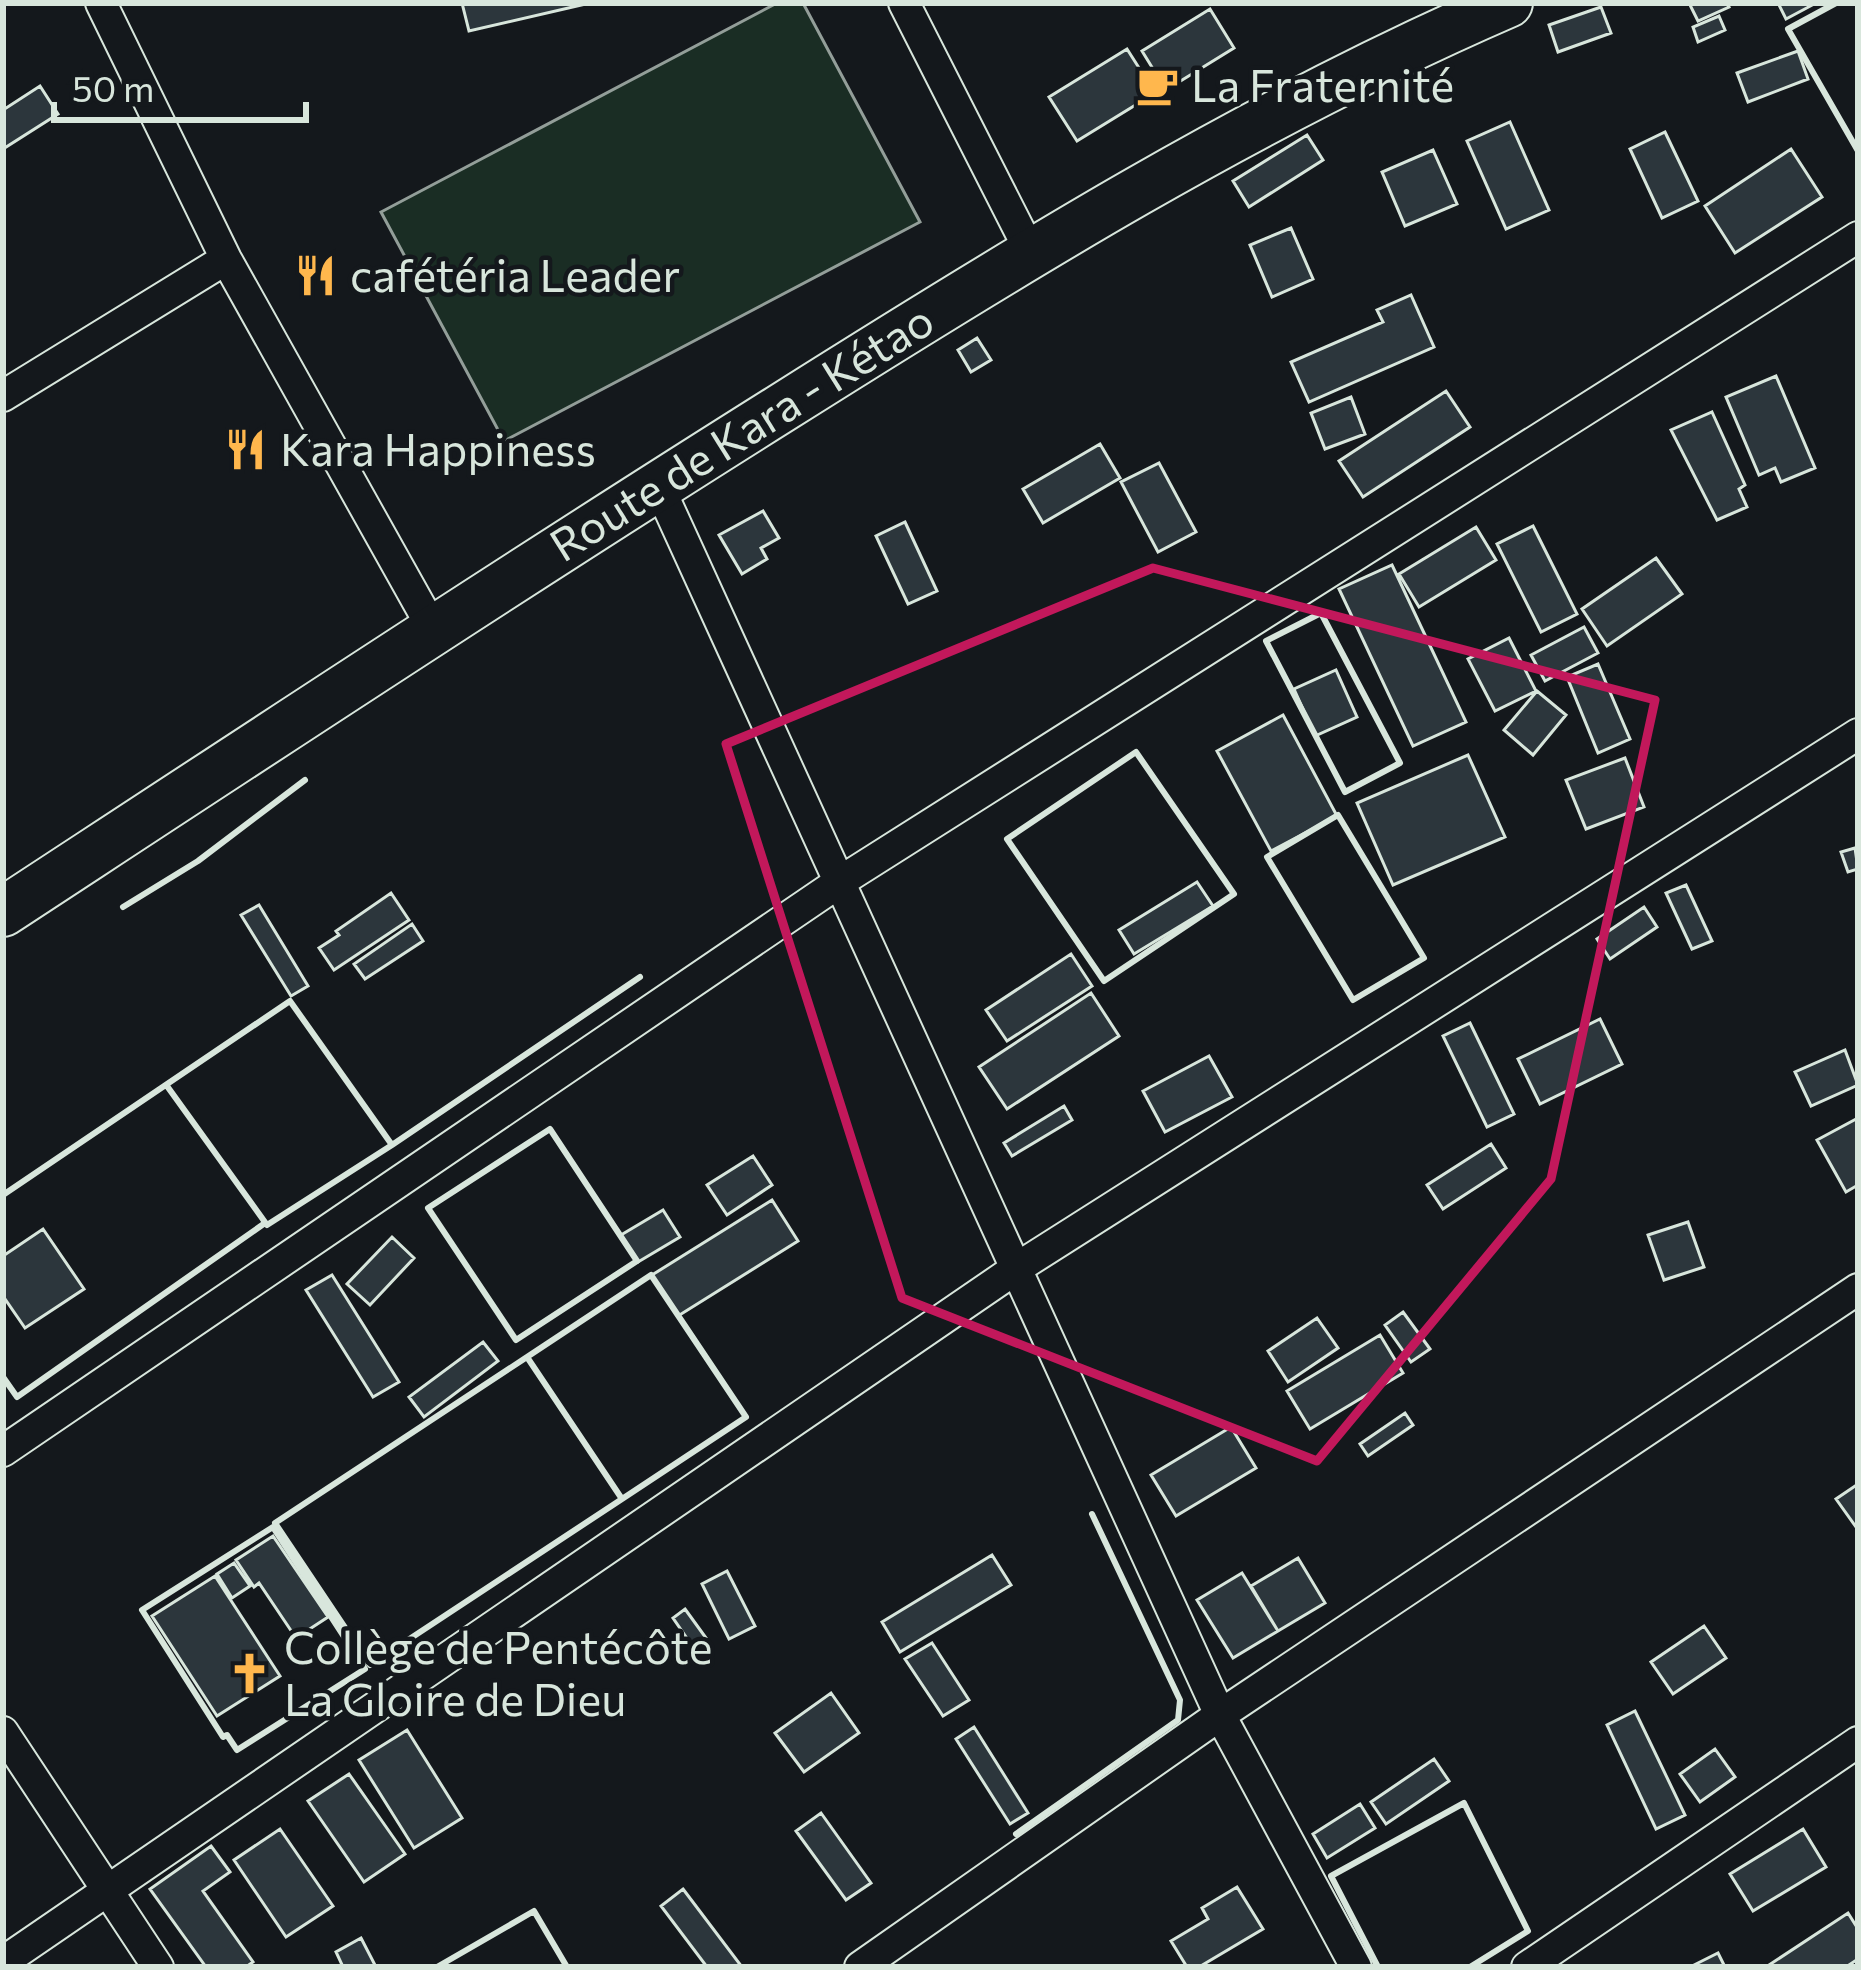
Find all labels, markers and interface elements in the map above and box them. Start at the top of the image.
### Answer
scale bar [54,48,306,122]
place label: La Fraternité [1191,56,1454,111]
cafe icon: La Fraternité [1134,63,1180,109]
text: 50 m [72,65,154,109]
place label: cafétéria Leader [350,246,680,301]
restaurant icon: cafétéria Leader [293,253,339,299]
street label: Route de Kara - Kétao [539,291,942,571]
place label: Kara Happiness [280,420,596,475]
restaurant icon: Kara Happiness [223,427,269,473]
place label: Collège de Pentécôte La Gloire de Dieu [284,1618,712,1725]
church icon: Collège de Pentécôte La Gloire de Dieu [227,1651,273,1697]

